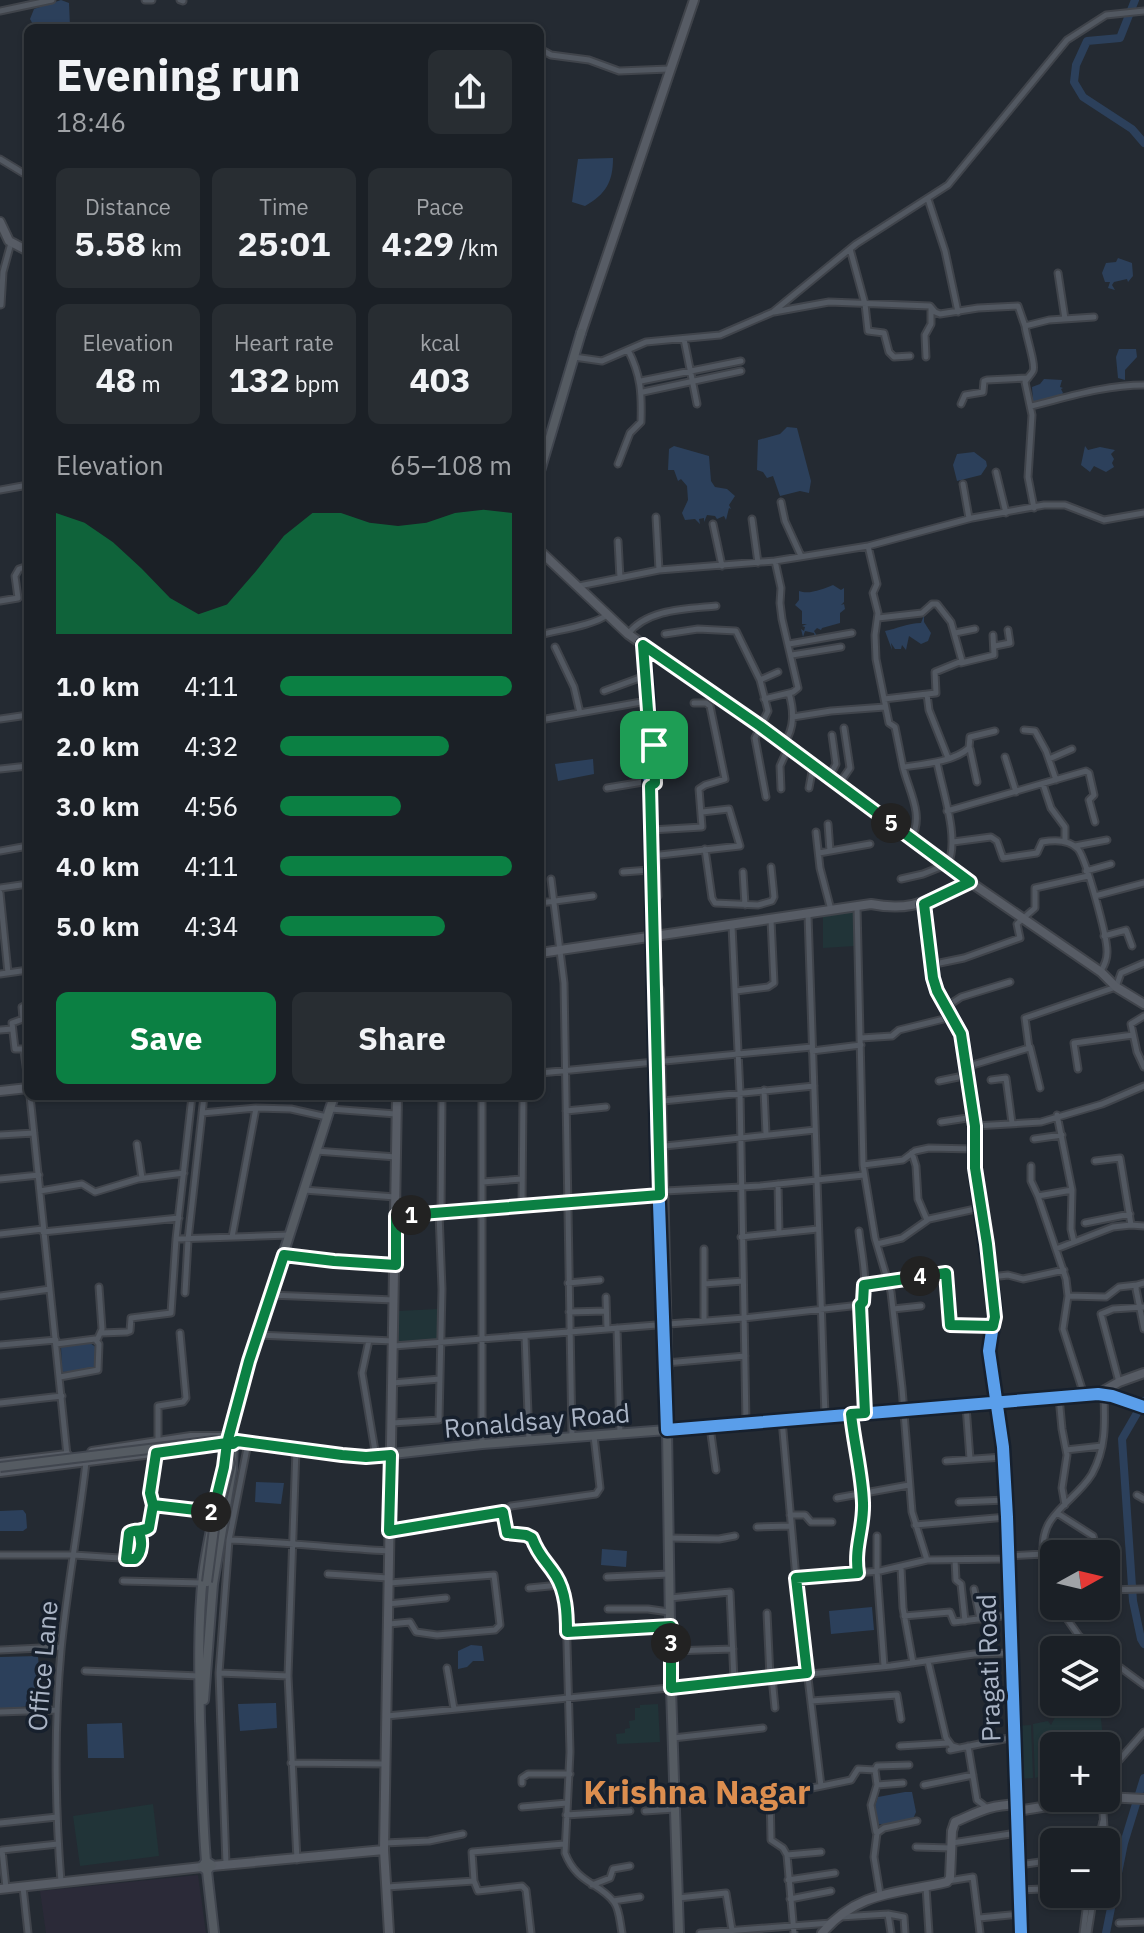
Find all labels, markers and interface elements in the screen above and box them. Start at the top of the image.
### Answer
text: Evening run [56,46,301,103]
button: share [428,50,512,134]
text: 18:46 [56,105,126,139]
text: Distance [85,192,171,221]
text: Time [259,192,309,221]
text: Pace [416,192,464,221]
text: 5.58 [74,221,146,265]
text: 25:01 [238,221,330,265]
text: 4:29 [382,221,454,265]
text: km [146,233,182,262]
text: /km [454,233,498,262]
text: Elevation [82,328,174,357]
text: Heart rate [234,328,334,357]
text: kcal [420,328,460,357]
text: 48 [95,357,136,401]
text: 132 [228,357,290,401]
text: 403 [409,357,471,401]
text: m [136,369,161,398]
text: bpm [290,369,340,398]
text: Elevation [56,448,164,482]
text: 65–108 m [390,448,512,482]
text: 1.0 km [56,669,140,703]
text: 4:11 [184,669,238,703]
pin [620,711,688,779]
icon: arrive [632,723,676,767]
text: 2.0 km [56,729,140,763]
text: 4:32 [184,729,238,763]
text: 3.0 km [56,789,140,823]
text: 4:56 [184,789,238,823]
pin: 5 [871,803,911,843]
text: 5 [884,808,898,837]
text: 4.0 km [56,849,140,883]
text: 4:11 [184,849,238,883]
text: 5.0 km [56,909,140,943]
text: 4:34 [184,909,238,943]
button: Save [56,992,276,1084]
button: Share [292,992,512,1084]
pin: 1 [391,1195,431,1235]
text: 1 [404,1200,418,1229]
pin: 4 [900,1256,940,1296]
text: 4 [913,1261,927,1290]
street label: Ronaldsay Road [442,1395,631,1445]
pin: 2 [191,1492,231,1532]
text: 2 [204,1497,218,1526]
north arrow [1040,1540,1120,1620]
map controls [1040,1540,1120,1908]
street label: Pragati Road [968,1594,1008,1743]
street label: Office Lane [19,1599,65,1733]
pin: 3 [651,1623,691,1663]
text: 3 [664,1628,678,1657]
button: layers [1040,1636,1120,1716]
button: + [1040,1732,1120,1812]
district label: Krishna Nagar [583,1769,811,1813]
button: − [1040,1828,1120,1908]

